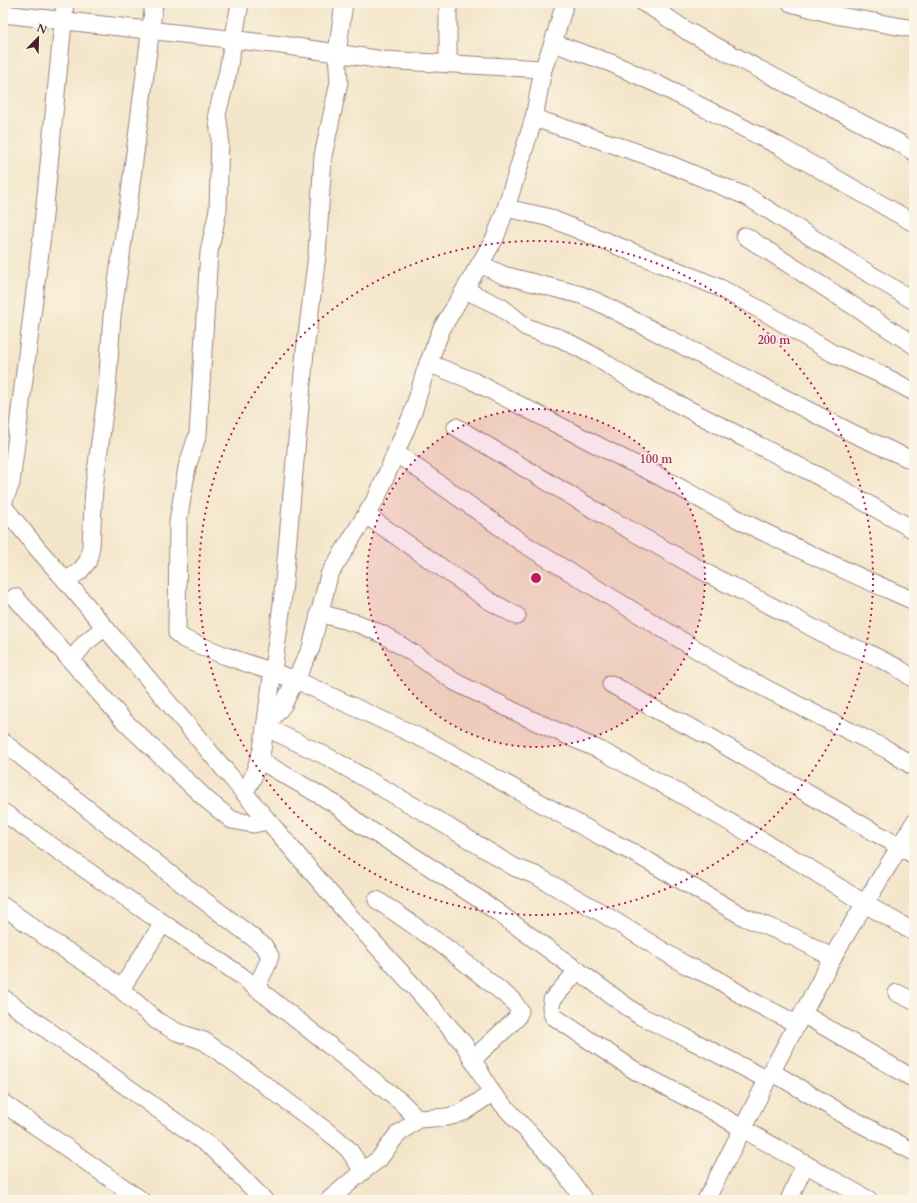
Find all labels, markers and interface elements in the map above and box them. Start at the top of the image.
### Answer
north arrow [18,18,58,58]
text: N [34,20,49,38]
text: 200 m [758,332,791,348]
text: 100 m [640,451,673,467]
centre of rings [529,571,543,585]

